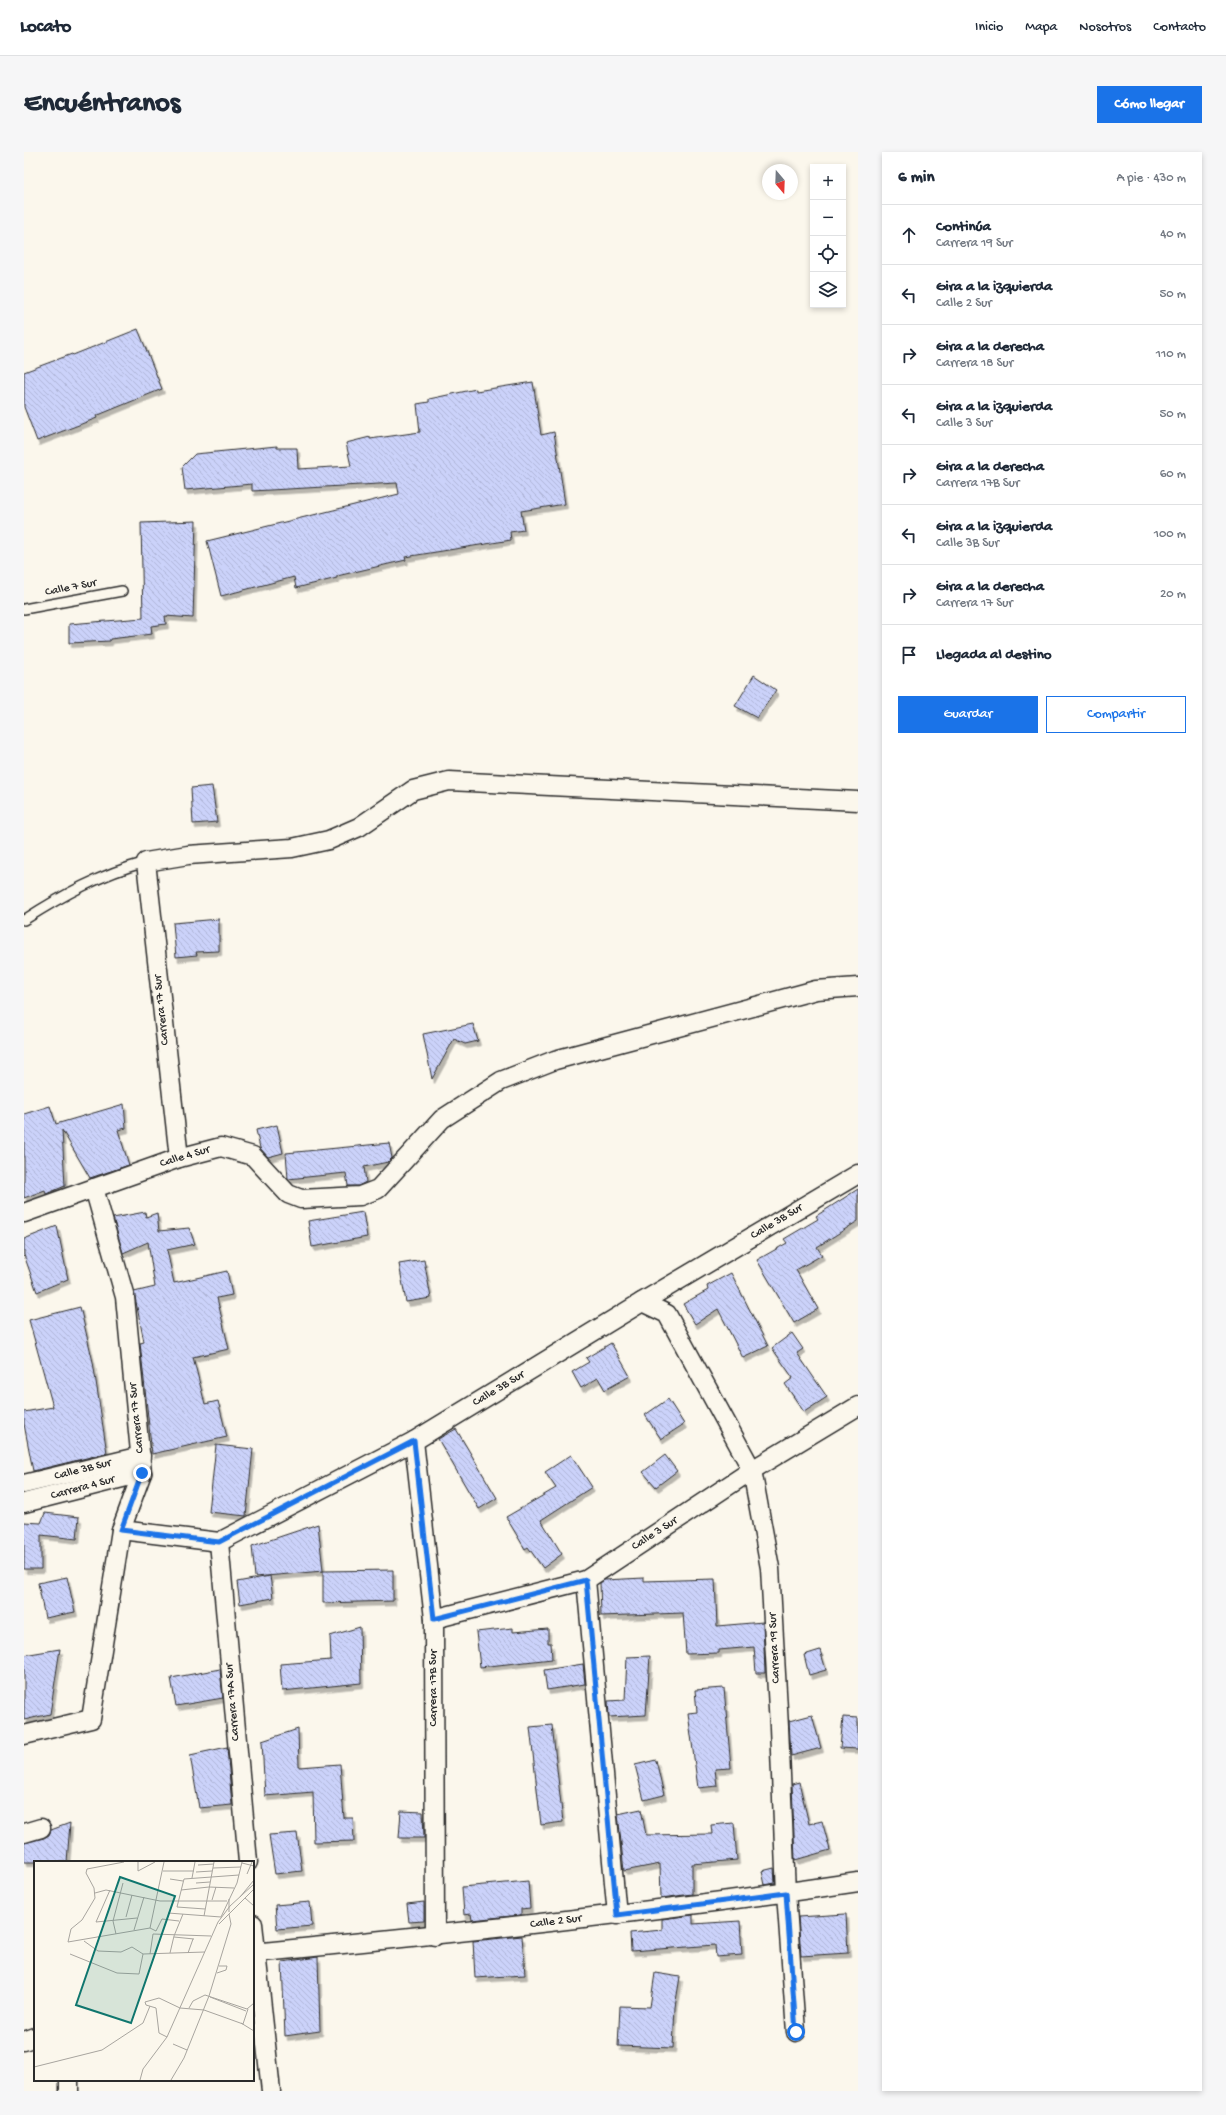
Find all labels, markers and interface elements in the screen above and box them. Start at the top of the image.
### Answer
text: Locato [20,16,71,39]
text: Inicio [975,19,1003,36]
text: Mapa [1025,19,1057,36]
text: Nosotros [1079,19,1131,36]
text: Contacto [1153,19,1206,36]
button: Cómo llegar [1097,86,1202,123]
text: Encuéntranos [24,88,180,121]
north arrow [762,164,798,200]
map controls [810,164,846,308]
button: + [810,164,846,200]
text: 6 min [898,168,934,188]
text: A pie · 430 m [1116,171,1186,186]
button: − [810,200,846,236]
text: Continúa [936,218,991,236]
icon: ahead [898,224,920,246]
text: 40 m [1160,227,1186,242]
button: locate [810,236,846,272]
text: Carrera 19 Sur [936,236,1013,251]
button: layers [810,272,846,308]
text: Gira a la izquierda [936,278,1052,296]
icon: left [898,284,920,306]
text: 50 m [1159,287,1186,302]
text: Calle 2 Sur [936,296,992,311]
text: Gira a la derecha [936,338,1044,356]
icon: right [898,344,920,366]
text: 110 m [1156,347,1186,362]
text: Carrera 18 Sur [936,356,1013,371]
text: Gira a la izquierda [936,398,1052,416]
icon: left [898,404,920,426]
text: 50 m [1159,407,1186,422]
text: Calle 3 Sur [936,416,992,431]
text: Gira a la derecha [936,458,1044,476]
icon: right [898,464,920,486]
text: 60 m [1160,467,1186,482]
text: Carrera 17B Sur [936,476,1020,491]
text: Gira a la izquierda [936,518,1052,536]
icon: left [898,524,920,546]
text: 100 m [1154,527,1186,542]
text: Calle 3B Sur [936,536,999,551]
street label: Calle 7 Sur [44,576,100,600]
text: Gira a la derecha [936,578,1044,596]
icon: right [898,584,920,606]
text: 20 m [1160,587,1186,602]
text: Carrera 17 Sur [936,596,1013,611]
icon: arrive [898,644,920,666]
text: Llegada al destino [936,646,1052,664]
button: Guardar [898,696,1038,733]
button: Compartir [1046,696,1186,733]
street label: Carrera 17 Sur [151,972,173,1046]
street label: Calle 4 Sur [158,1142,213,1171]
street label: Calle 3B Sur [748,1200,807,1243]
street label: Calle 3B Sur [470,1367,529,1410]
street label: Carrera 17 Sur [126,1380,148,1454]
street label: Calle 3B Sur [53,1456,115,1484]
route end [133,1464,151,1482]
street label: Carrera 4 Sur [50,1472,118,1503]
street label: Calle 3 Sur [629,1513,682,1554]
street label: Carrera 19 Sur [766,1611,784,1684]
street label: Carrera 17B Sur [427,1648,441,1727]
street label: Carrera 17A Sur [222,1661,243,1741]
inset map [34,1861,254,2081]
street label: Calle 2 Sur [530,1912,584,1932]
route start [787,2023,805,2041]

